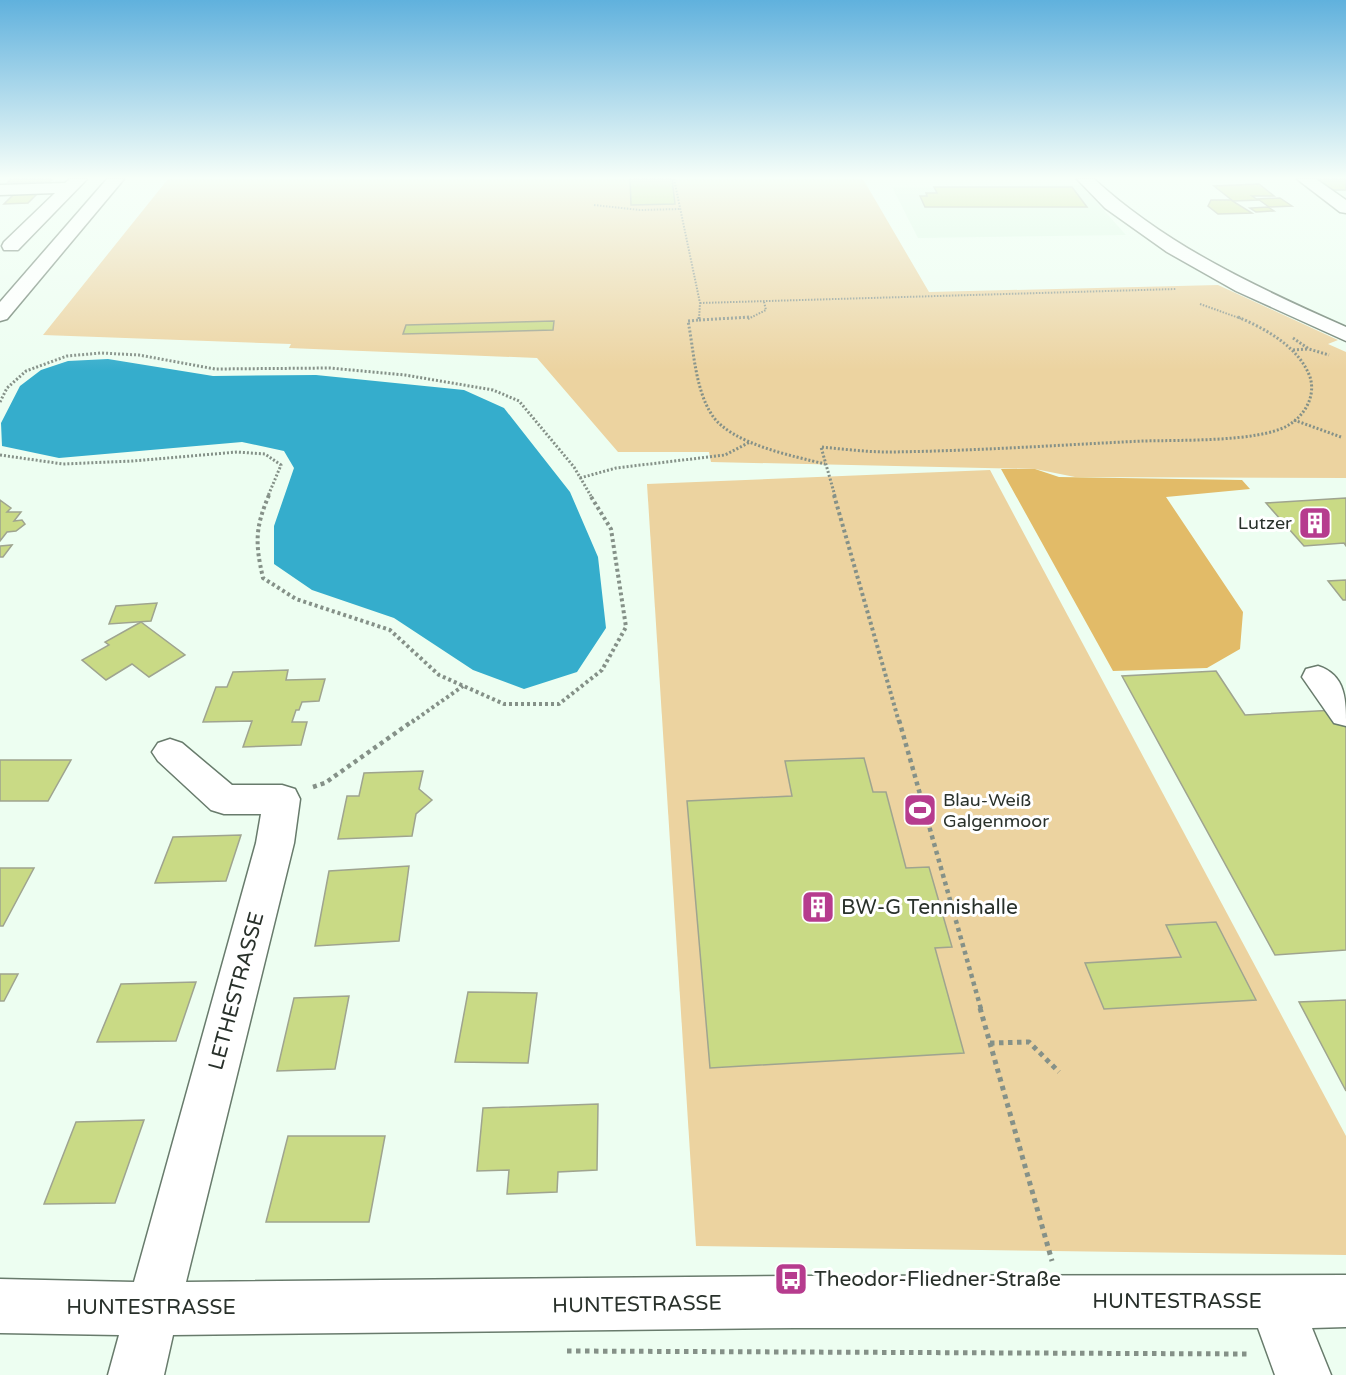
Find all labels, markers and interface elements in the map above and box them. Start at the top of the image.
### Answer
building icon: Lutzer [1297,505,1333,541]
place label: Lutzer [1238,512,1292,534]
place label: Blau-Weiß Galgenmoor [943,789,1049,832]
sports icon: Blau-Weiß Galgenmoor [902,792,938,828]
building icon: BW-G Tennishalle [800,889,836,925]
place label: BW-G Tennishalle [841,895,1018,920]
street label: LETHESTRASSE [203,909,270,1073]
bus stop icon: Theodor-Fliedner-Straße [773,1261,809,1297]
place label: Theodor-Fliedner-Straße [814,1267,1061,1292]
street label: HUNTESTRASSE [1092,1289,1262,1314]
street label: HUNTESTRASSE [552,1291,722,1318]
street label: HUNTESTRASSE [66,1295,236,1320]

